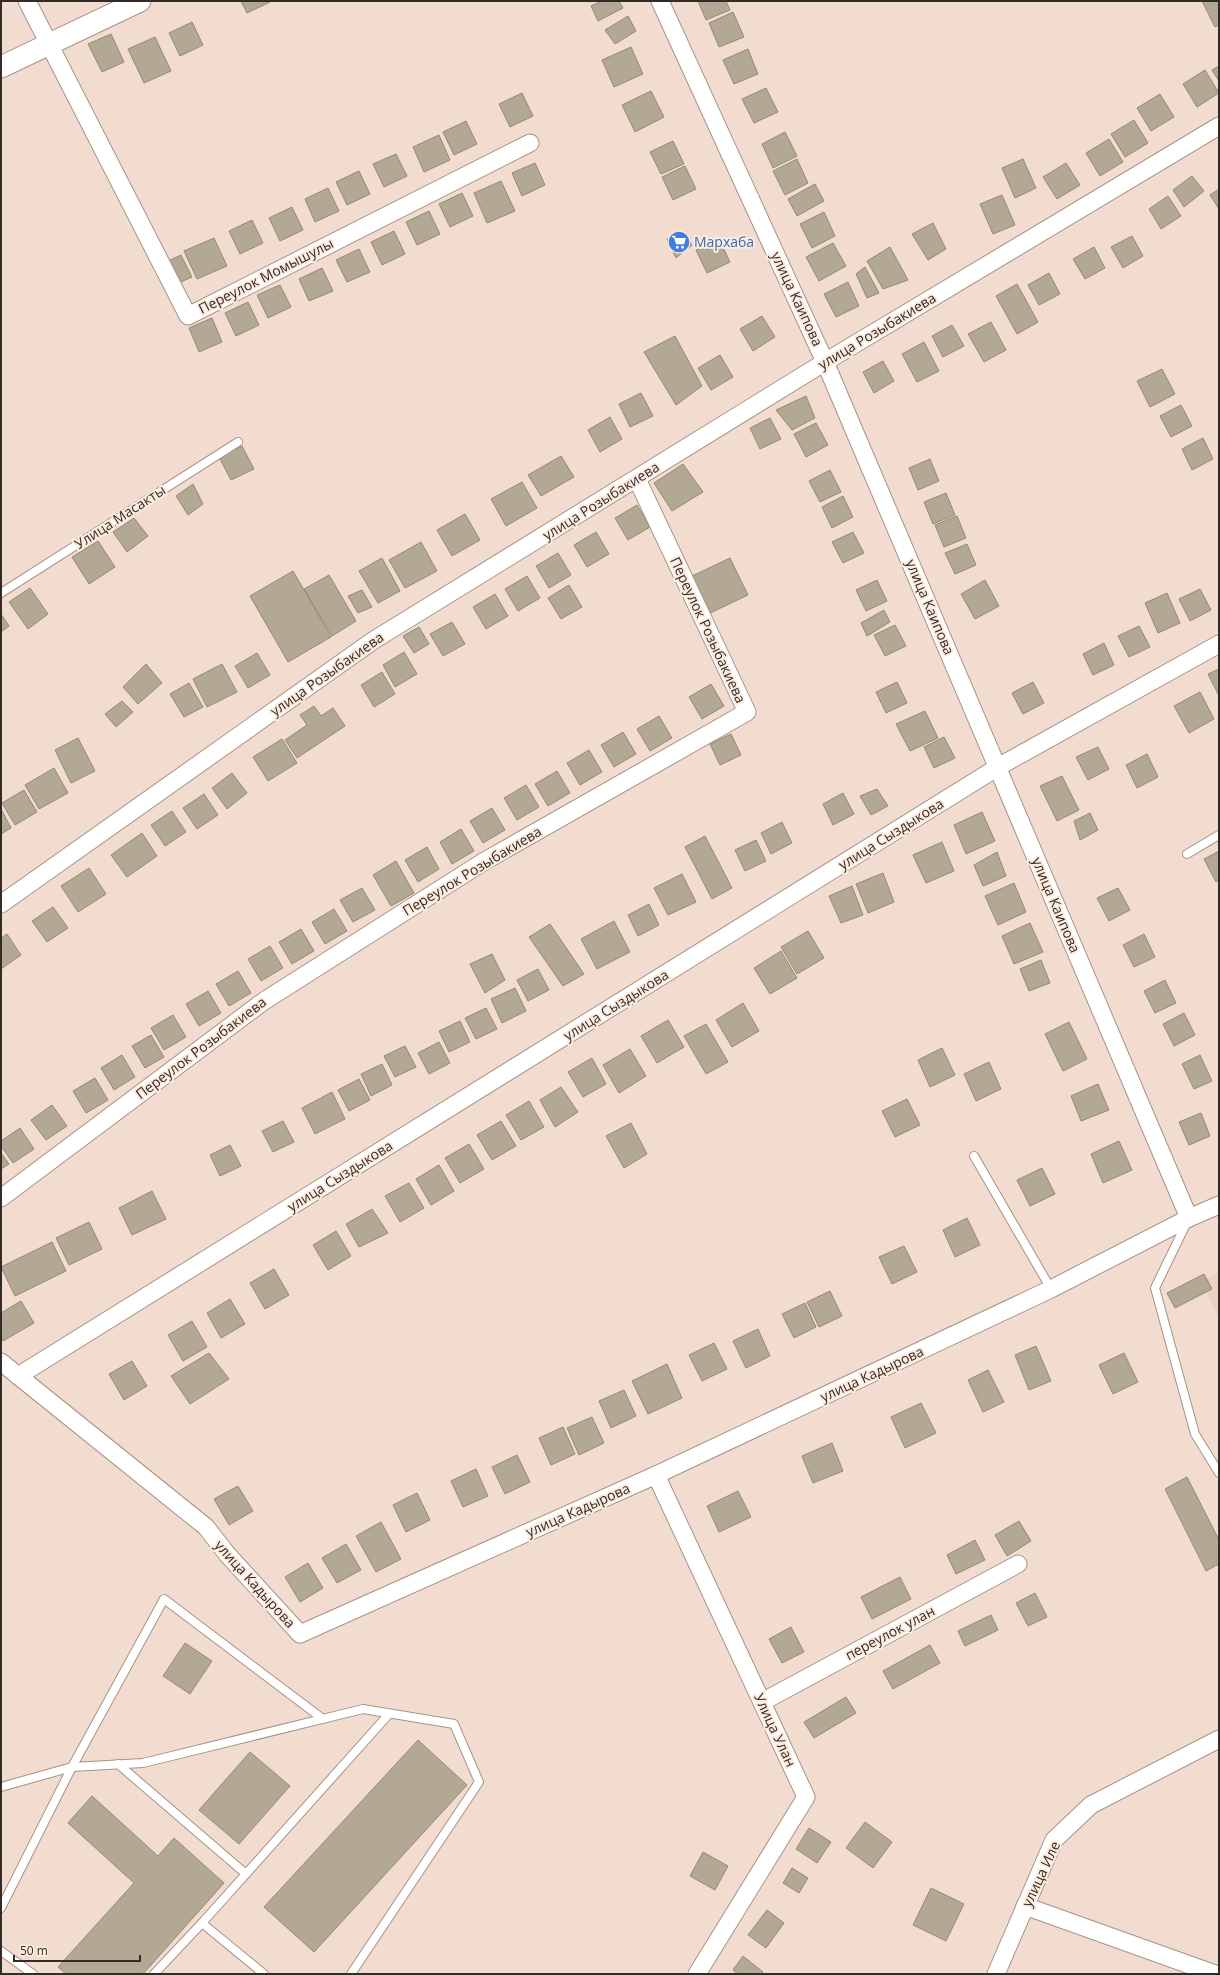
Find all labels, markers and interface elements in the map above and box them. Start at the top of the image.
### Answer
supermarket icon: Мархаба [666,229,692,255]
place label: Мархаба [694,232,754,251]
street label: Переулок Момышулы [195,233,337,318]
street label: улица Каипова [767,248,828,349]
street label: улица Розыбакиева [814,288,939,373]
street label: улица Розыбакиева [539,457,663,544]
street label: Улица Масакты [70,480,169,553]
street label: Переулок Розыбакиева [666,554,751,706]
street label: улица Каипова [902,556,959,658]
street label: улица Розыбакиева [266,627,387,720]
street label: улица Сыздыкова [835,794,947,874]
street label: Переулок Розыбакиева [399,821,545,920]
street label: улица Каипова [1028,854,1085,956]
street label: улица Сыздыкова [560,965,672,1045]
street label: Переулок Розыбакиева [131,992,270,1103]
street label: улица Сыздыкова [284,1136,396,1216]
street label: улица Кадырова [817,1341,927,1406]
street label: улица Кадырова [523,1478,633,1541]
street label: улица Кадырова [211,1536,300,1632]
street label: переулок улан [842,1601,938,1664]
street label: Улица Улан [750,1690,801,1770]
street label: улица Иле [1017,1838,1064,1910]
scale bar [14,1937,140,1963]
text: 50 m [20,1942,48,1959]

